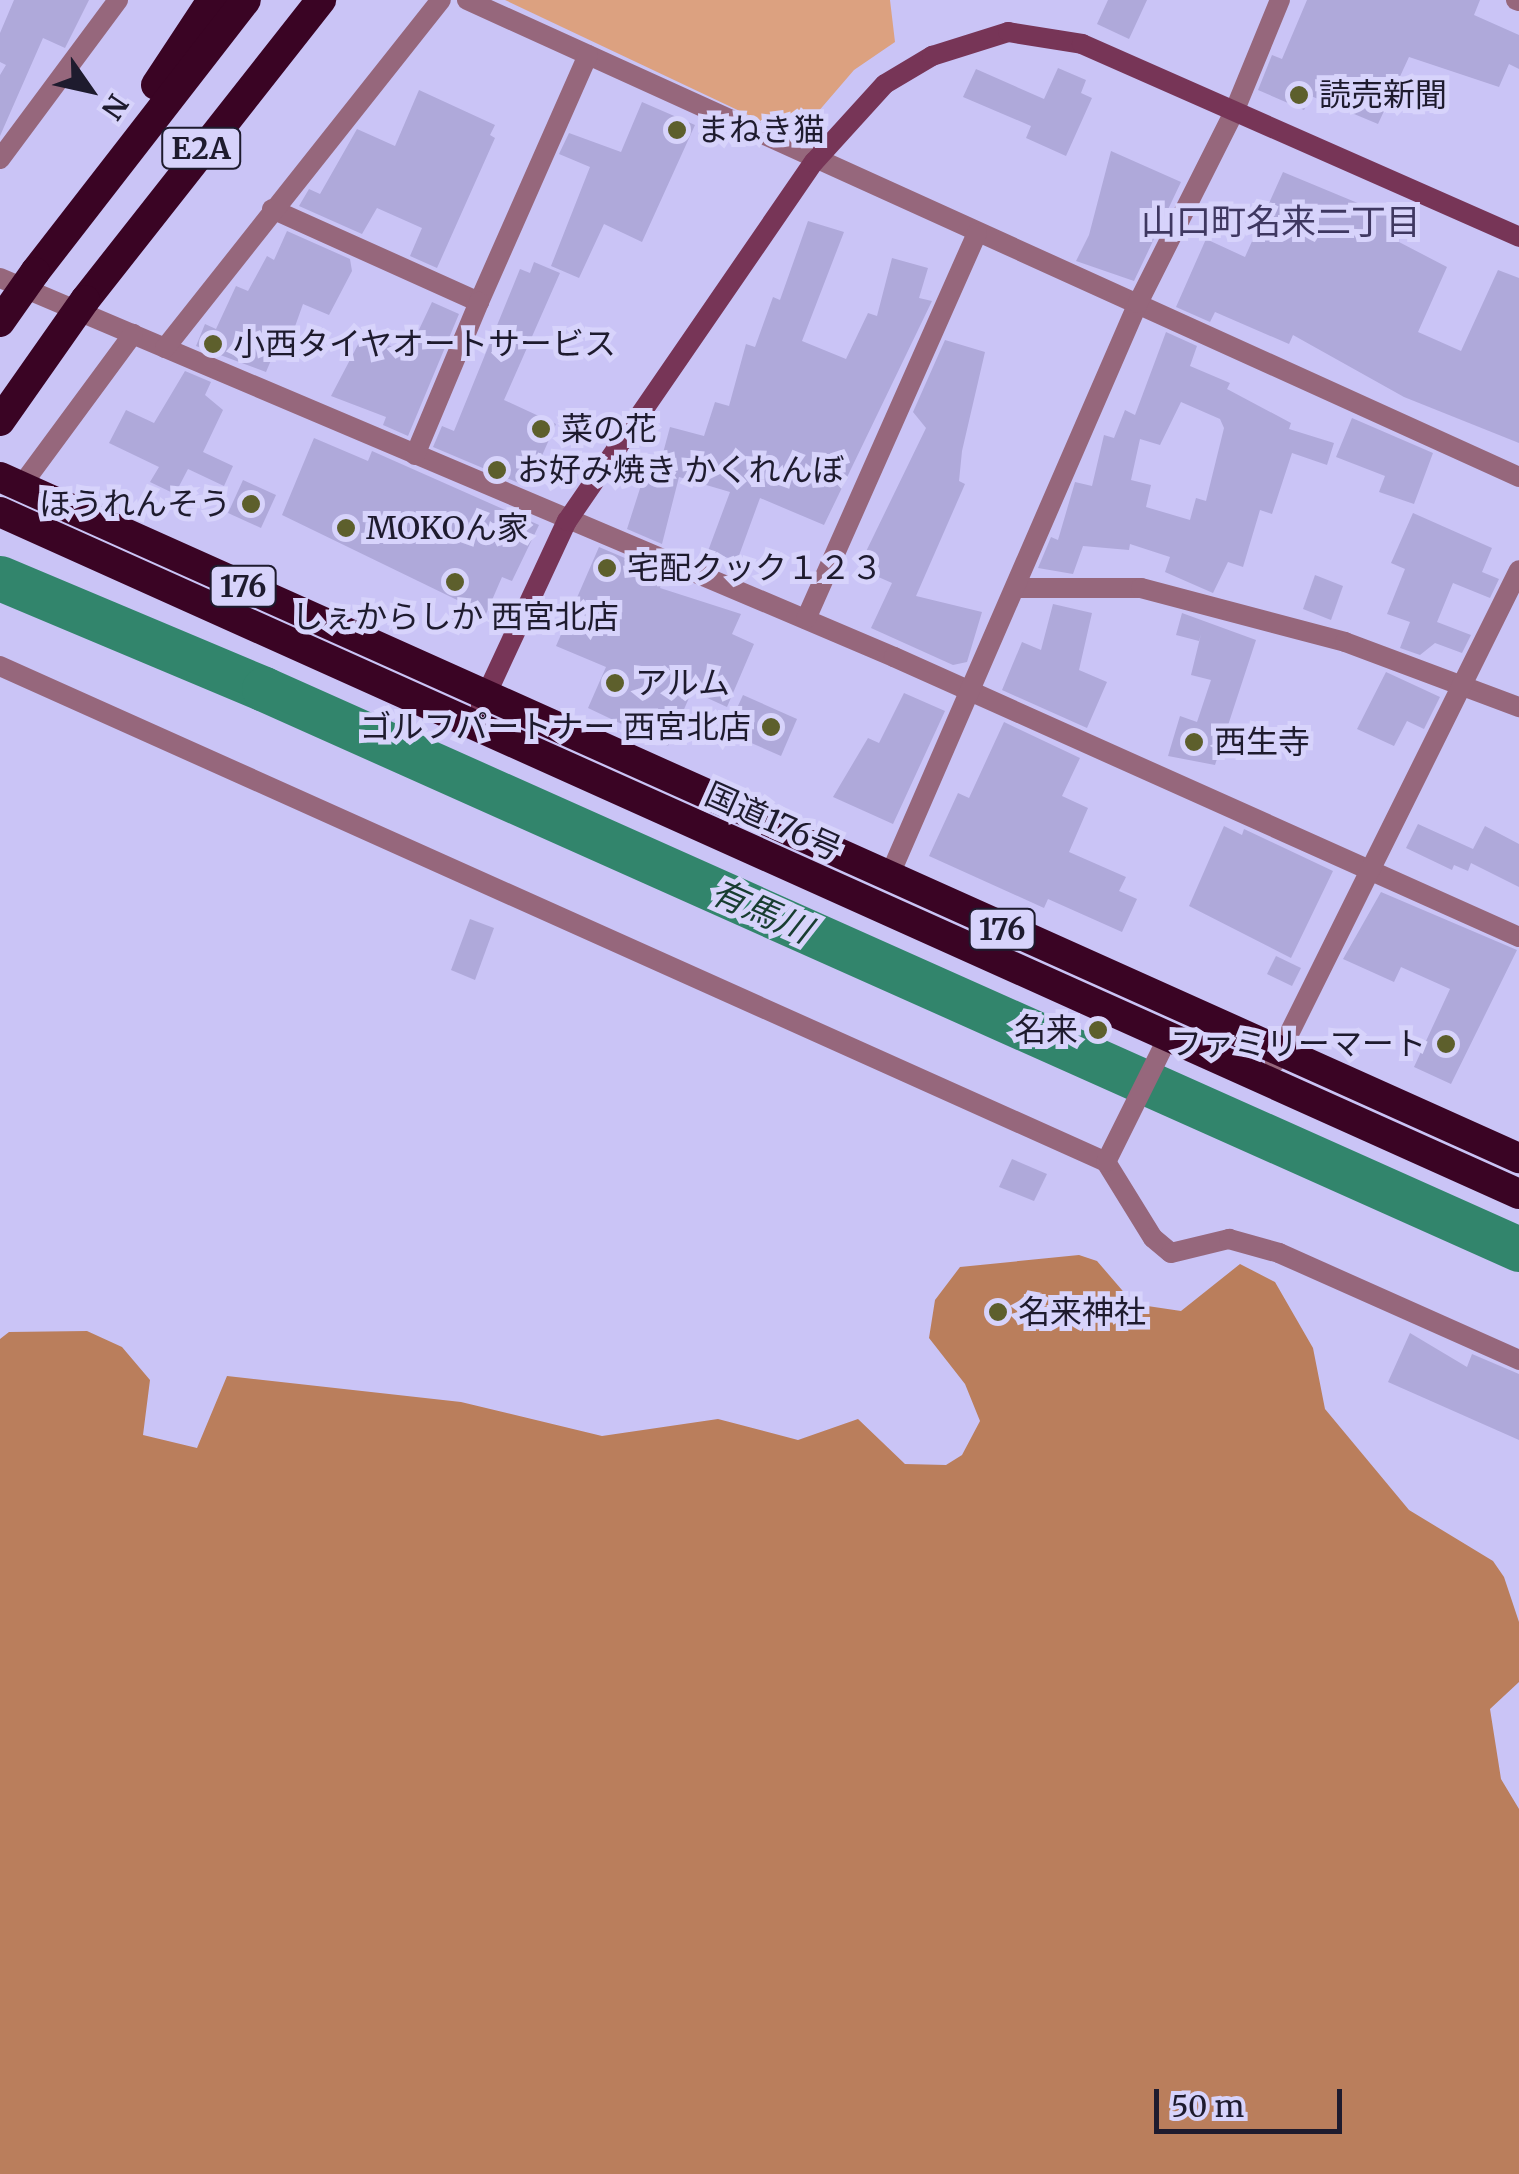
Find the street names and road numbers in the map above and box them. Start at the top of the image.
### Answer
road number: E2A [161,123,241,173]
road number: 176 [208,561,278,611]
street label: 国道176号 [699,775,847,869]
road number: 176 [967,904,1037,954]

